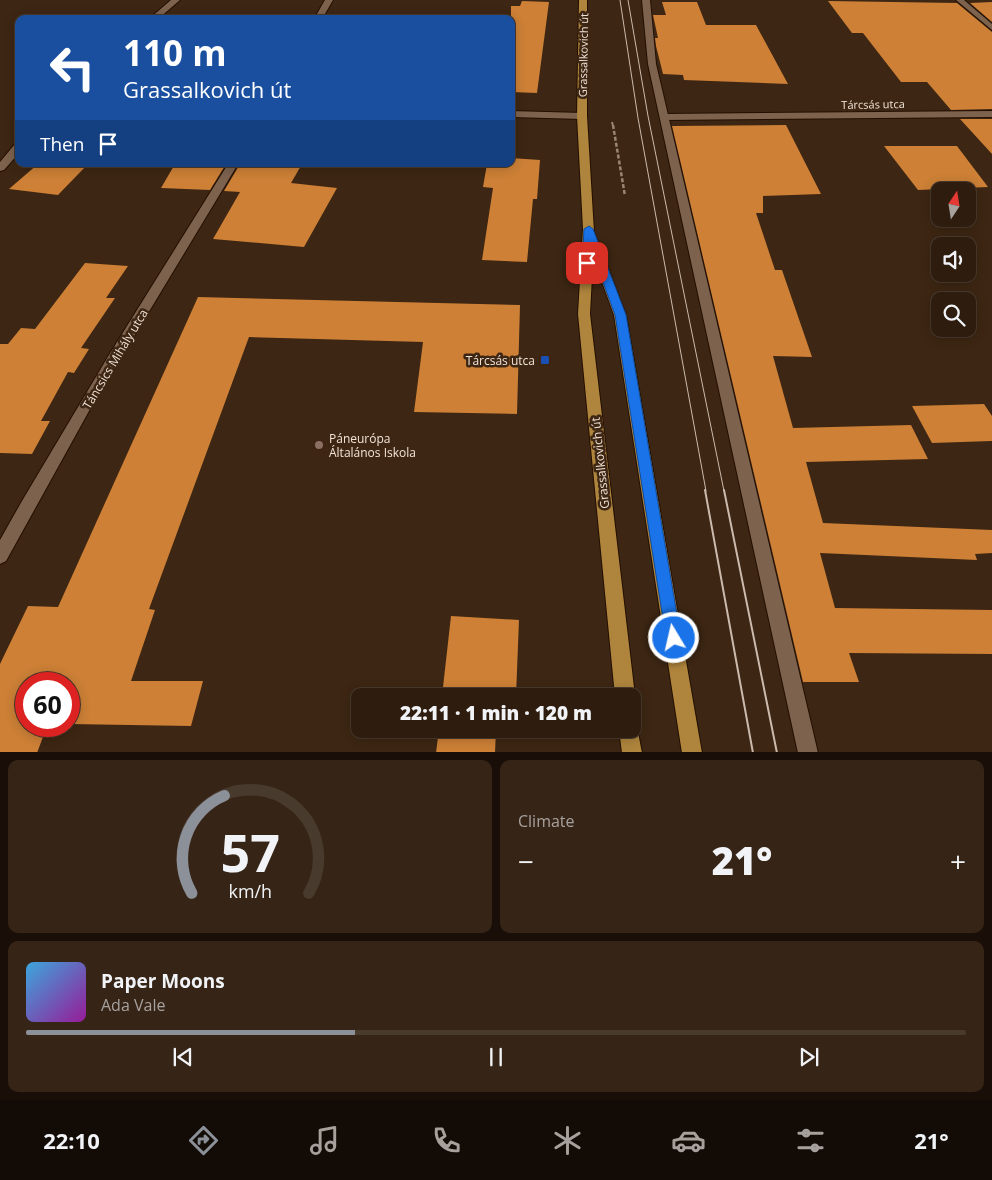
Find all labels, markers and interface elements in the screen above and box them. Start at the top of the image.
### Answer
street label: Grassalkovich út [575,13,591,97]
text: 110 m [123,29,227,76]
icon: left [40,35,105,100]
text: Grassalkovich út [123,74,291,104]
street label: Tárcsás utca [841,96,905,112]
icon: arrive [94,130,122,158]
text: Then [40,131,84,157]
north arrow [931,182,976,228]
map controls [931,182,976,337]
button: sound [931,237,976,282]
pin [566,242,608,284]
icon: arrive [573,249,601,277]
button: search [931,292,976,337]
street label: Táncsics Mihály utca [78,306,152,412]
place label: Tárcsás utca [466,352,535,369]
marker: Tárcsás utca [539,354,551,366]
street label: Grassalkovich út [587,416,613,510]
place label: Páneurópa Általános Iskola [329,430,416,461]
marker: Páneurópa Általános Iskola [313,439,325,451]
position arrow [647,611,699,663]
speed limit sign: 60 [15,672,80,737]
text: 22:11 · 1 min · 120 m [400,700,592,726]
text: Climate [518,810,575,832]
text: 57 [220,816,280,887]
text: 21° [712,834,772,886]
text: − [518,842,534,880]
text: + [950,842,966,880]
text: km/h [228,879,272,903]
text: Paper Moons [101,968,225,994]
text: Ada Vale [101,994,165,1016]
icon: previous [169,1043,197,1071]
icon: pause [482,1043,510,1071]
icon: next [795,1043,823,1071]
icon: directions [186,1123,221,1158]
icon: music [307,1123,342,1158]
icon: phone [429,1123,464,1158]
icon: climate [550,1123,585,1158]
icon: car [671,1123,706,1158]
icon: filters [793,1123,828,1158]
text: 22:10 [43,1125,100,1155]
text: 21° [914,1125,949,1155]

